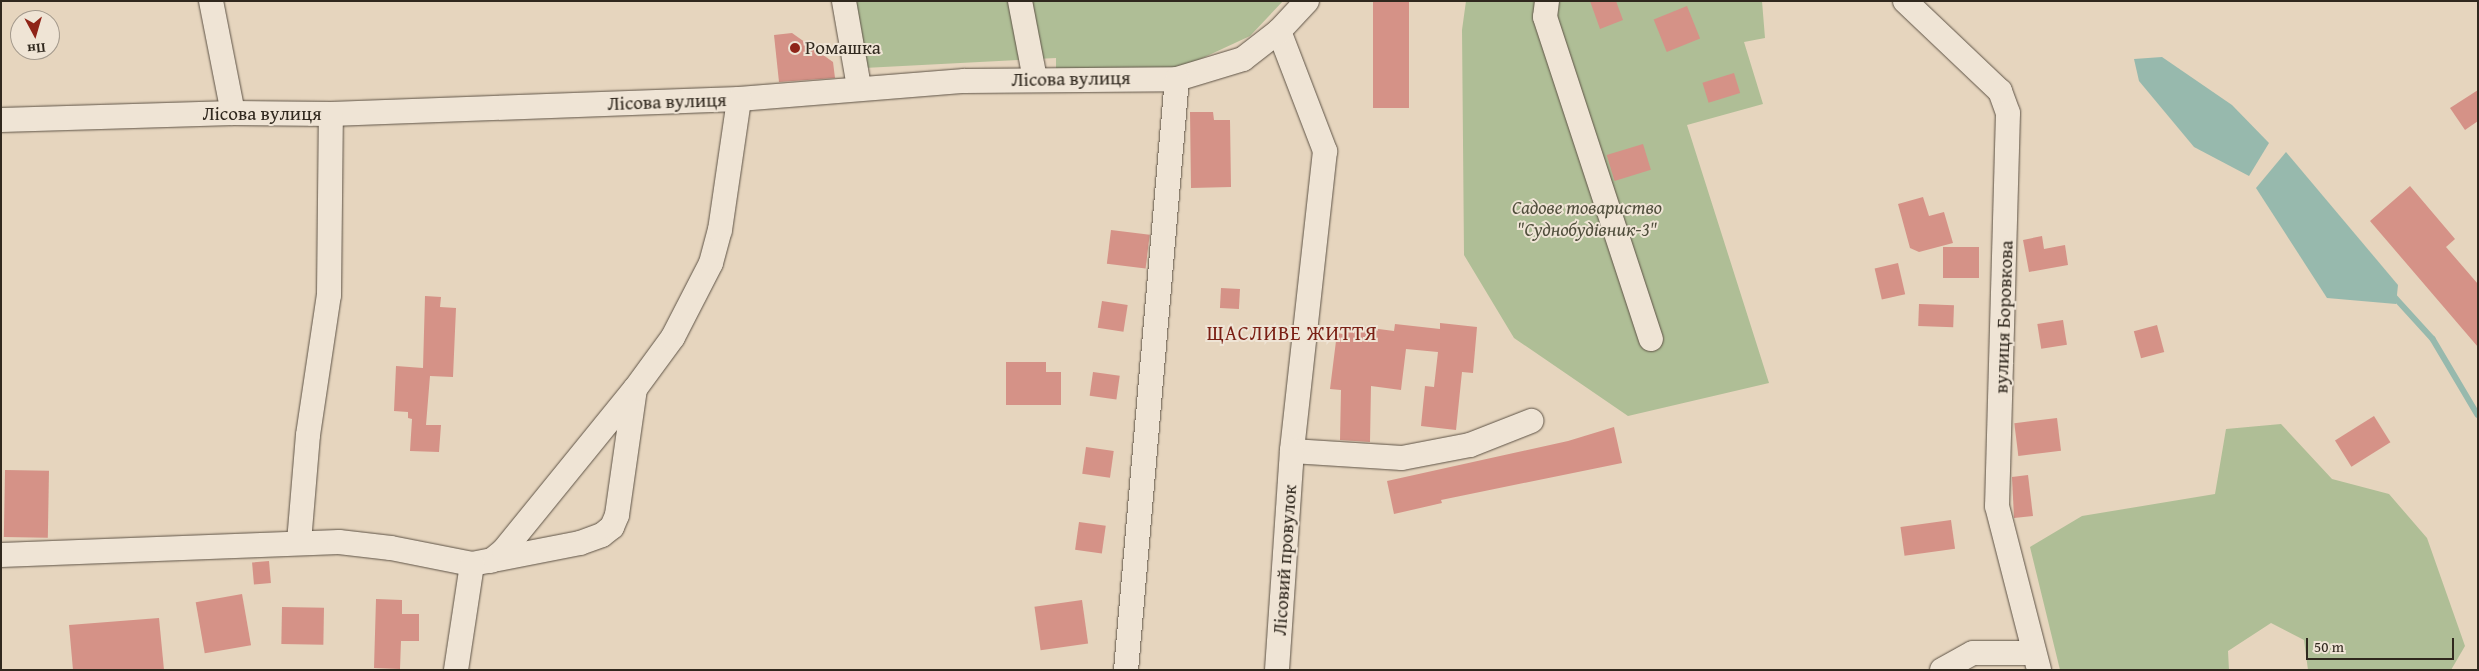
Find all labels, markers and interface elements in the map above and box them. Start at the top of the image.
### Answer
north arrow [10,10,60,60]
place label: Ромашка [805,37,881,59]
text: Пн [26,38,46,60]
marker: Ромашка [789,42,801,54]
street label: Лісова вулиця [1011,67,1131,91]
street label: Лісова вулиця [607,89,727,115]
street label: Лісова вулиця [202,103,322,125]
park label: Садове товариство "Суднобудівник-3" [1512,197,1662,241]
street label: вулиця Боровкова [1990,240,2018,394]
district label: ЩАСЛИВЕ ЖИТТЯ [1205,320,1379,344]
street label: Лісовий провулок [1268,484,1302,636]
scale bar [2309,628,2456,660]
text: 50 m [2314,636,2344,657]

